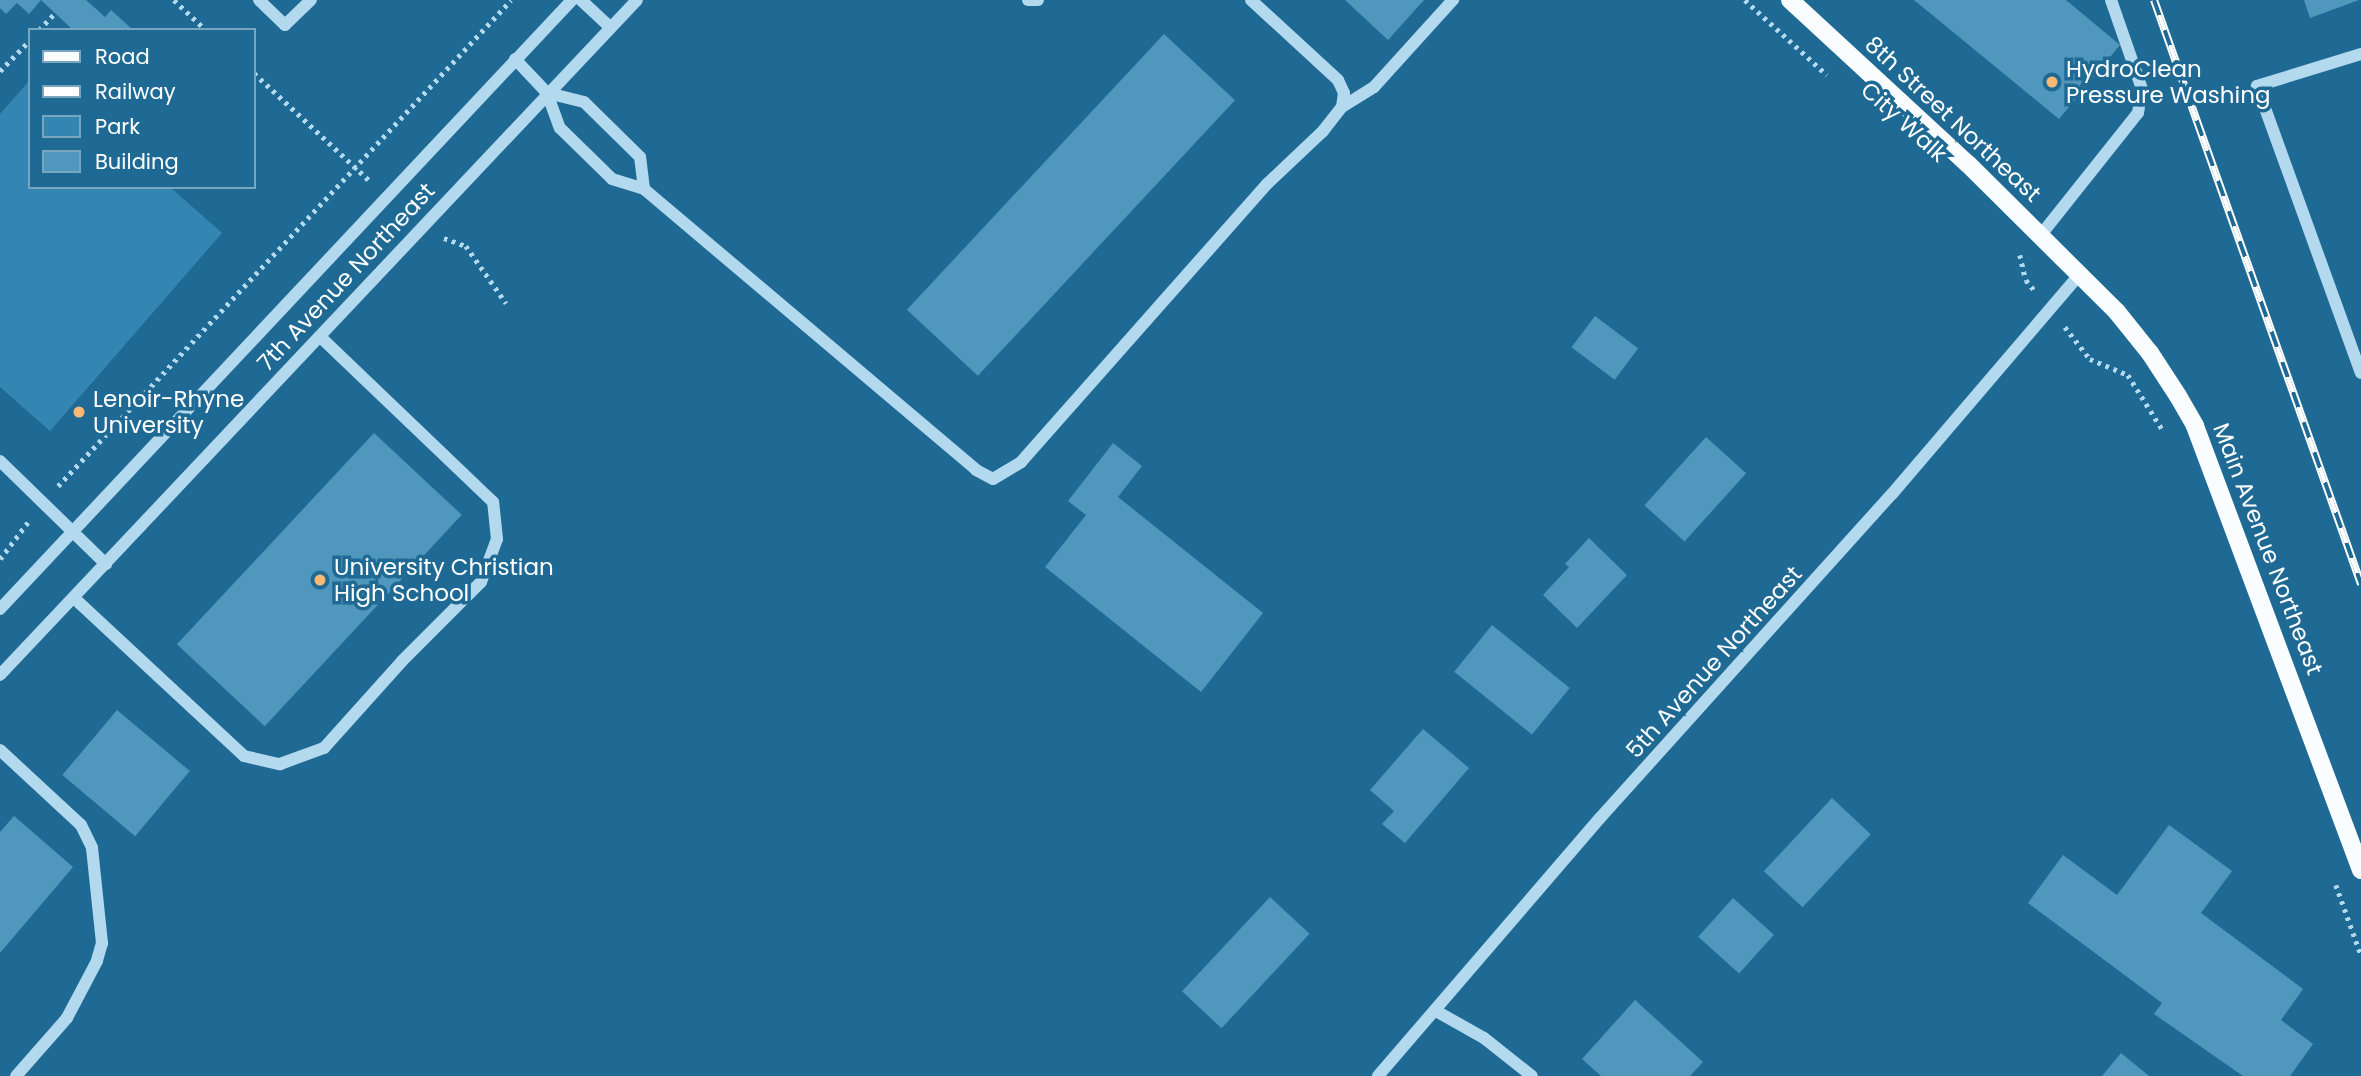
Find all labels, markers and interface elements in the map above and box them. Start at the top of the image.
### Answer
legend [28,28,256,189]
street label: 8th Street Northeast [1859,30,2047,208]
text: Road [95,42,150,71]
place label: HydroClean Pressure Washing [2066,55,2271,109]
marker: HydroClean Pressure Washing [2044,74,2060,90]
street label: City Walk [1855,76,1953,168]
text: Railway [95,77,176,106]
text: Park [95,112,140,141]
text: Building [95,147,179,176]
street label: 7th Avenue Northeast [252,177,440,377]
place label: Lenoir-Rhyne University [93,385,244,439]
marker: Lenoir-Rhyne University [71,404,87,420]
street label: Main Avenue Northeast [2207,419,2329,679]
place label: University Christian High School [334,553,554,607]
street label: 5th Avenue Northeast [1620,560,1808,764]
marker: University Christian High School [312,572,328,588]

